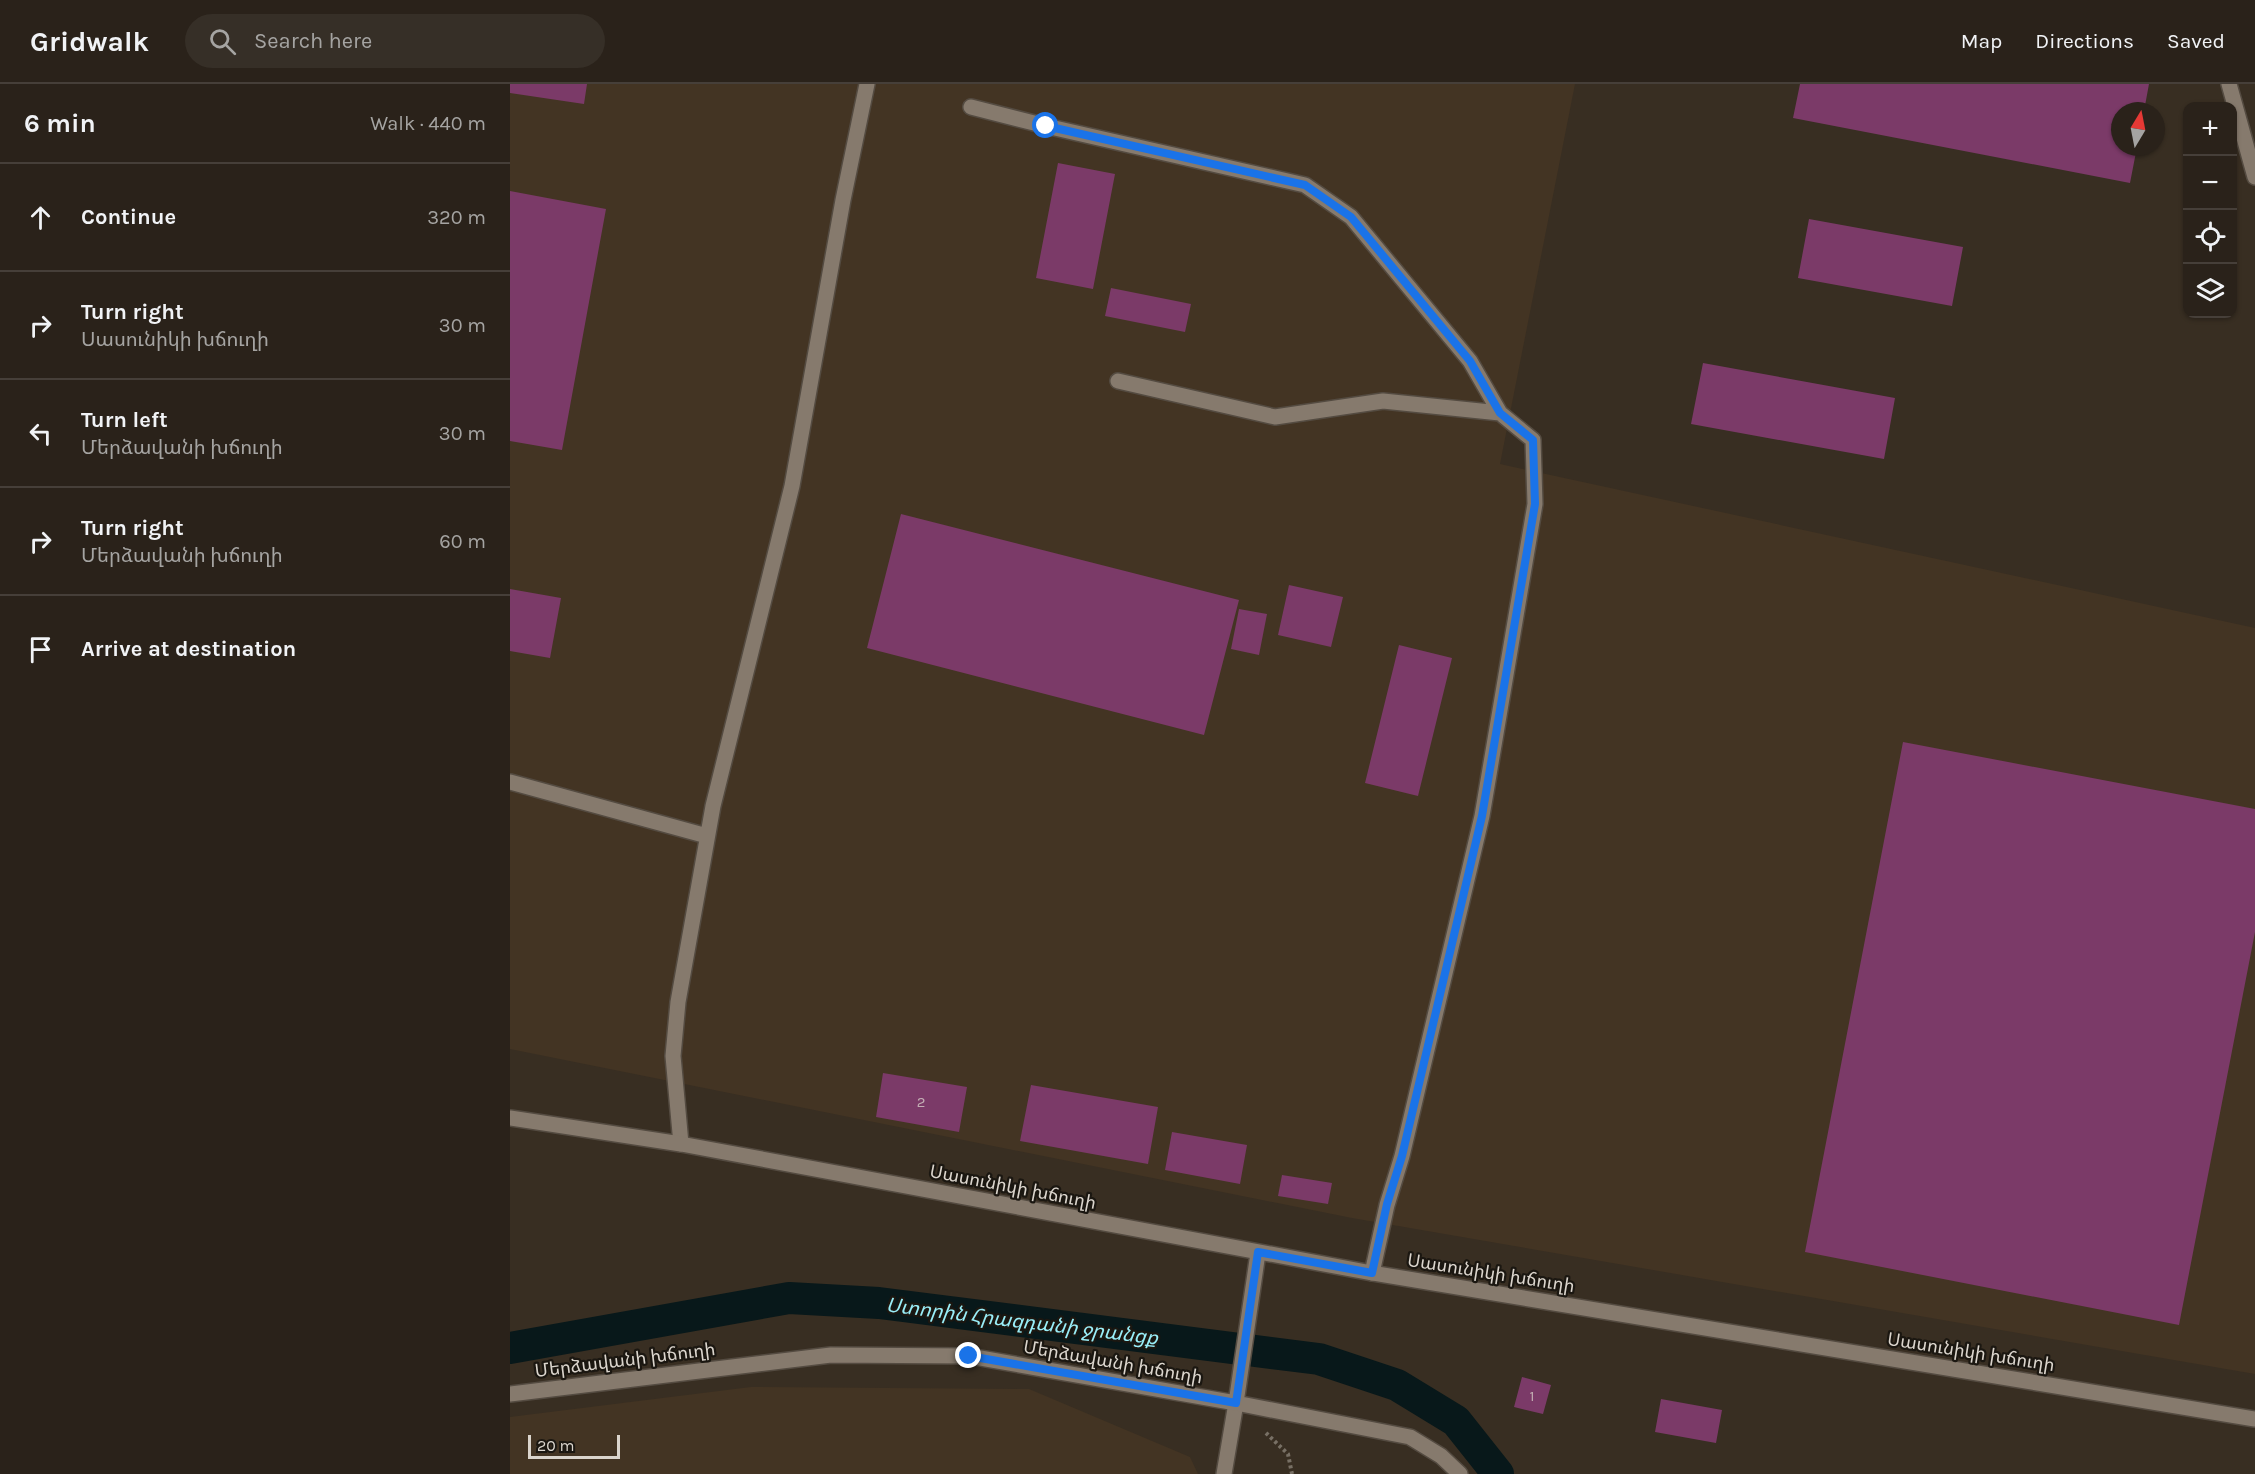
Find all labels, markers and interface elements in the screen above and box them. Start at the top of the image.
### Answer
search box [185,14,605,68]
text: Gridwalk [30,25,149,58]
icon: search [206,25,239,58]
text: Search here [254,28,372,54]
text: Map [1961,29,2002,53]
text: Directions [2035,29,2134,53]
text: Saved [2167,29,2225,53]
north arrow [2111,102,2165,156]
map controls [2183,102,2237,318]
button: + [2183,102,2237,156]
text: 6 min [24,108,96,139]
text: Walk · 440 m [370,112,486,135]
route start [1032,112,1058,138]
button: − [2183,156,2237,210]
icon: ahead [24,201,57,234]
text: Continue [81,204,176,230]
text: 320 m [427,206,486,229]
button: locate [2183,210,2237,264]
button: layers [2183,264,2237,318]
text: Turn right [81,299,184,325]
icon: right [24,309,57,342]
text: 30 m [439,314,486,337]
text: Սասունիկի խճուղի [81,328,269,351]
text: Turn left [81,407,168,433]
icon: left [24,417,57,450]
text: 30 m [439,422,486,445]
text: Մերձավանի խճուղի [81,436,283,459]
text: Turn right [81,515,184,541]
icon: right [24,525,57,558]
text: 60 m [439,530,486,553]
text: Մերձավանի խճուղի [81,544,283,567]
icon: arrive [24,633,57,666]
text: Arrive at destination [81,636,296,662]
house number: 2 [917,1093,925,1111]
street label: Սասունիկի խճուղի [928,1160,1098,1214]
street label: Սասունիկի խճուղի [1406,1249,1576,1297]
water label: Ստորին Հրազդանի ջրանցք [885,1293,1160,1350]
street label: Սասունիկի խճուղի [1886,1328,2056,1376]
street label: Մերձավանի խճուղի [1022,1335,1204,1389]
street label: Մերձավանի խճուղի [534,1338,716,1382]
route end [955,1342,981,1368]
house number: 1 [1530,1387,1534,1405]
scale bar [528,1432,620,1460]
text: 20 m [537,1436,575,1455]

